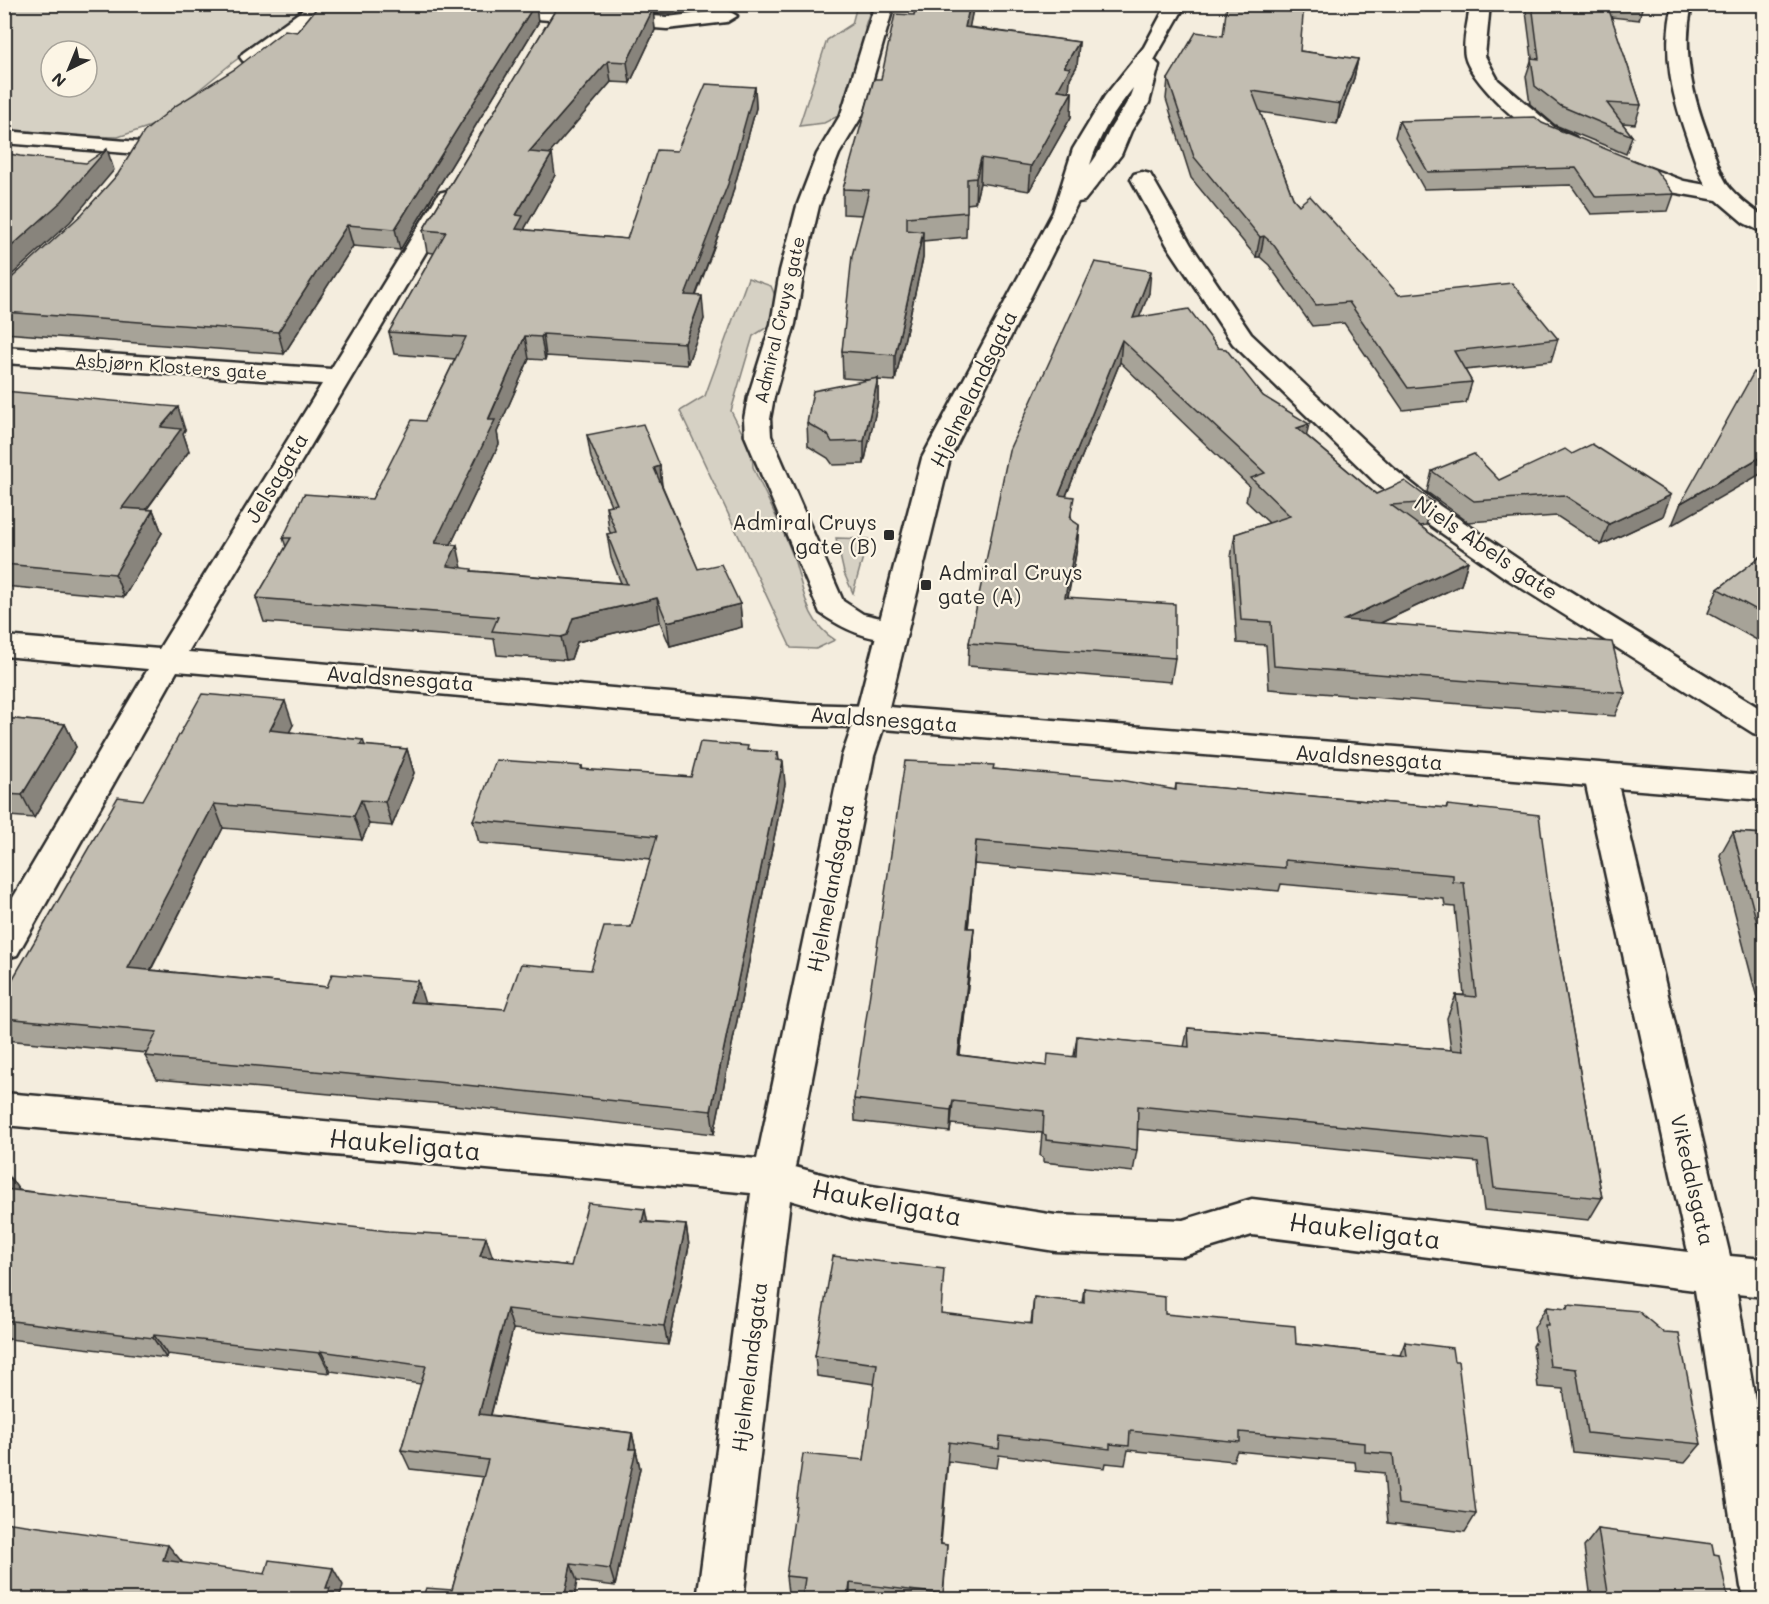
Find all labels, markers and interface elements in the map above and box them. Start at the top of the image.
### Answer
north arrow [39,39,99,99]
text: N [47,69,70,92]
street label: Admiral Cruys gate [748,234,810,406]
street label: Hjelmelandsgata [923,306,1022,471]
street label: Asbjørn Klosters gate [74,347,268,385]
street label: Jelsagata [238,427,313,527]
street label: Niels Abels gate [1410,489,1564,605]
place label: Admiral Cruys gate (B) [732,508,877,559]
marker: Admiral Cruys gate (B) [882,528,896,542]
place label: Admiral Cruys gate (A) [938,558,1083,609]
marker: Admiral Cruys gate (A) [919,578,933,592]
street label: Avaldsnesgata [325,659,475,696]
street label: Avaldsnesgata [809,700,959,737]
street label: Avaldsnesgata [1294,738,1444,775]
street label: Hjelmelandsgata [800,801,859,974]
street label: Vikedalsgata [1665,1112,1722,1248]
street label: Haukeligata [328,1120,482,1168]
street label: Haukeligata [809,1171,965,1233]
street label: Haukeligata [1287,1204,1443,1256]
street label: Hjelmelandsgata [725,1280,772,1453]

